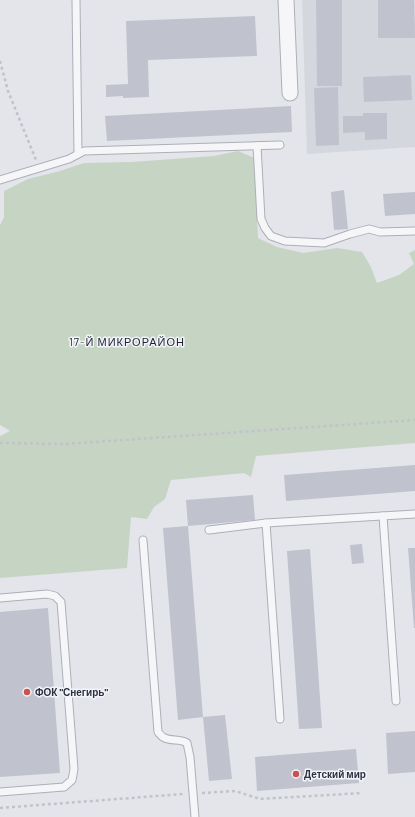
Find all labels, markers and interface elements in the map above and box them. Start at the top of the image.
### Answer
district label: 17-Й МИКРОРАЙОН [69,335,185,348]
place label: ФОК "Снегирь" [35,686,108,698]
marker: ФОК "Снегирь" [22,687,32,697]
place label: Детский мир [304,768,366,780]
marker: Детский мир [291,769,301,779]

